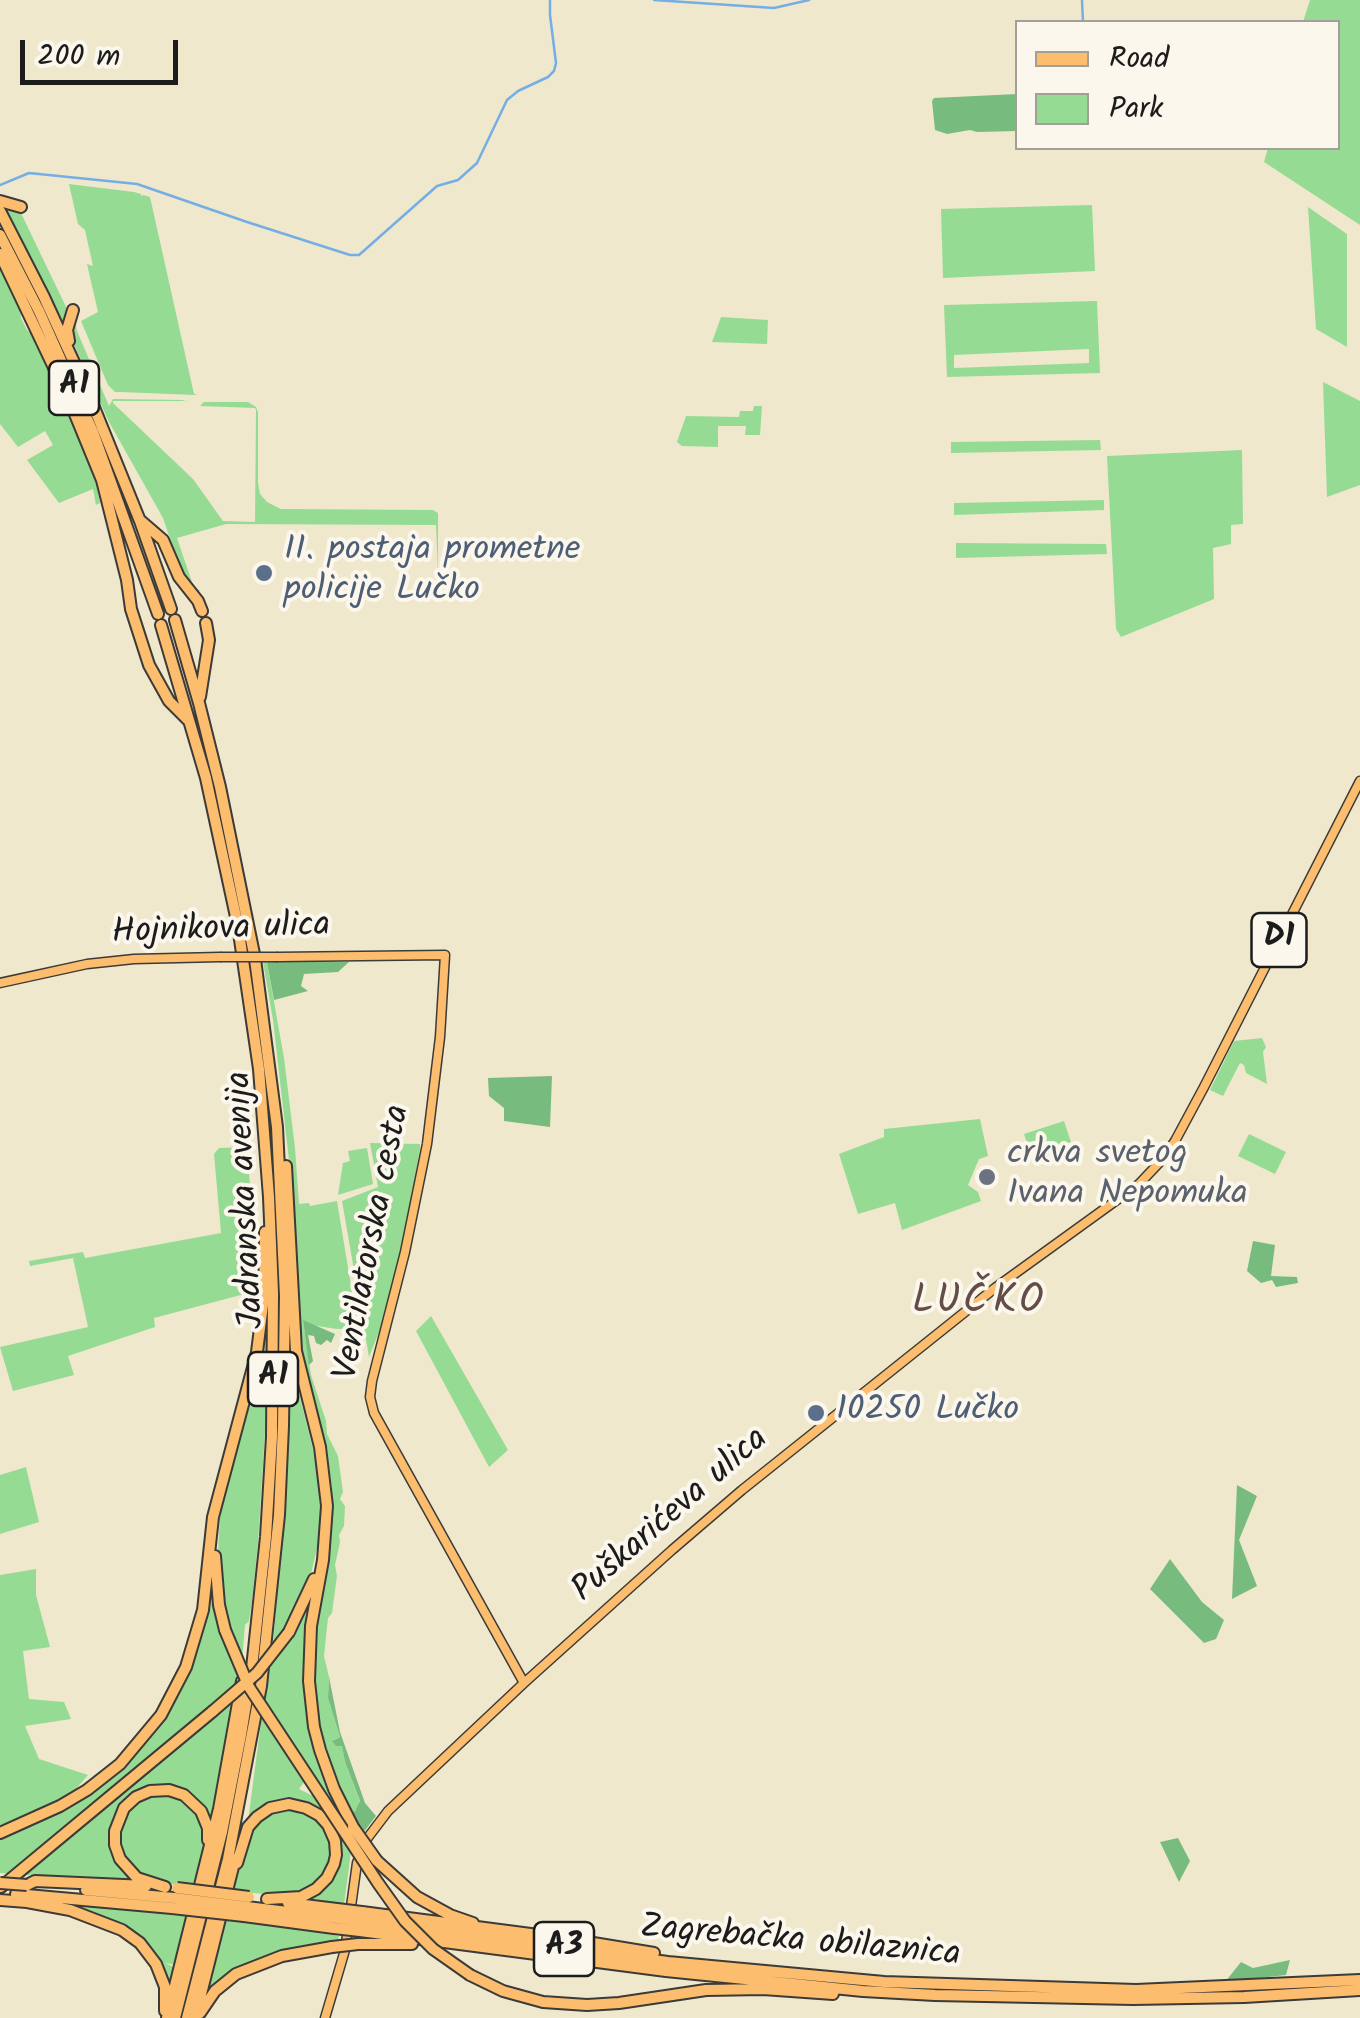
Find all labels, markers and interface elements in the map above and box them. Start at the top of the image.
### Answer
scale bar [25,20,182,82]
legend [1015,20,1340,150]
text: 200 m [37,33,120,81]
text: Road [1109,35,1169,83]
text: Park [1109,85,1163,133]
road number: A1 [49,361,99,415]
place label: II. postaja prometne policije Lučko [284,532,581,614]
marker: II. postaja prometne policije Lučko [253,562,275,584]
street label: Hojnikova ulica [111,907,331,957]
road number: D1 [1252,913,1306,967]
street label: Jadranska avenija [221,1070,277,1330]
street label: Ventilatorska cesta [328,1102,422,1384]
place label: crkva svetog Ivana Nepomuka [1007,1136,1248,1218]
marker: crkva svetog Ivana Nepomuka [976,1166,998,1188]
district label: LUČKO [912,1281,1046,1329]
road number: A1 [248,1352,298,1406]
place label: 10250 Lučko [836,1392,1019,1434]
marker: 10250 Lučko [805,1402,827,1424]
street label: Puškarićeva ulica [565,1421,779,1613]
street label: Zagrebačka obilaznica [638,1909,962,1979]
road number: A3 [534,1922,594,1976]

